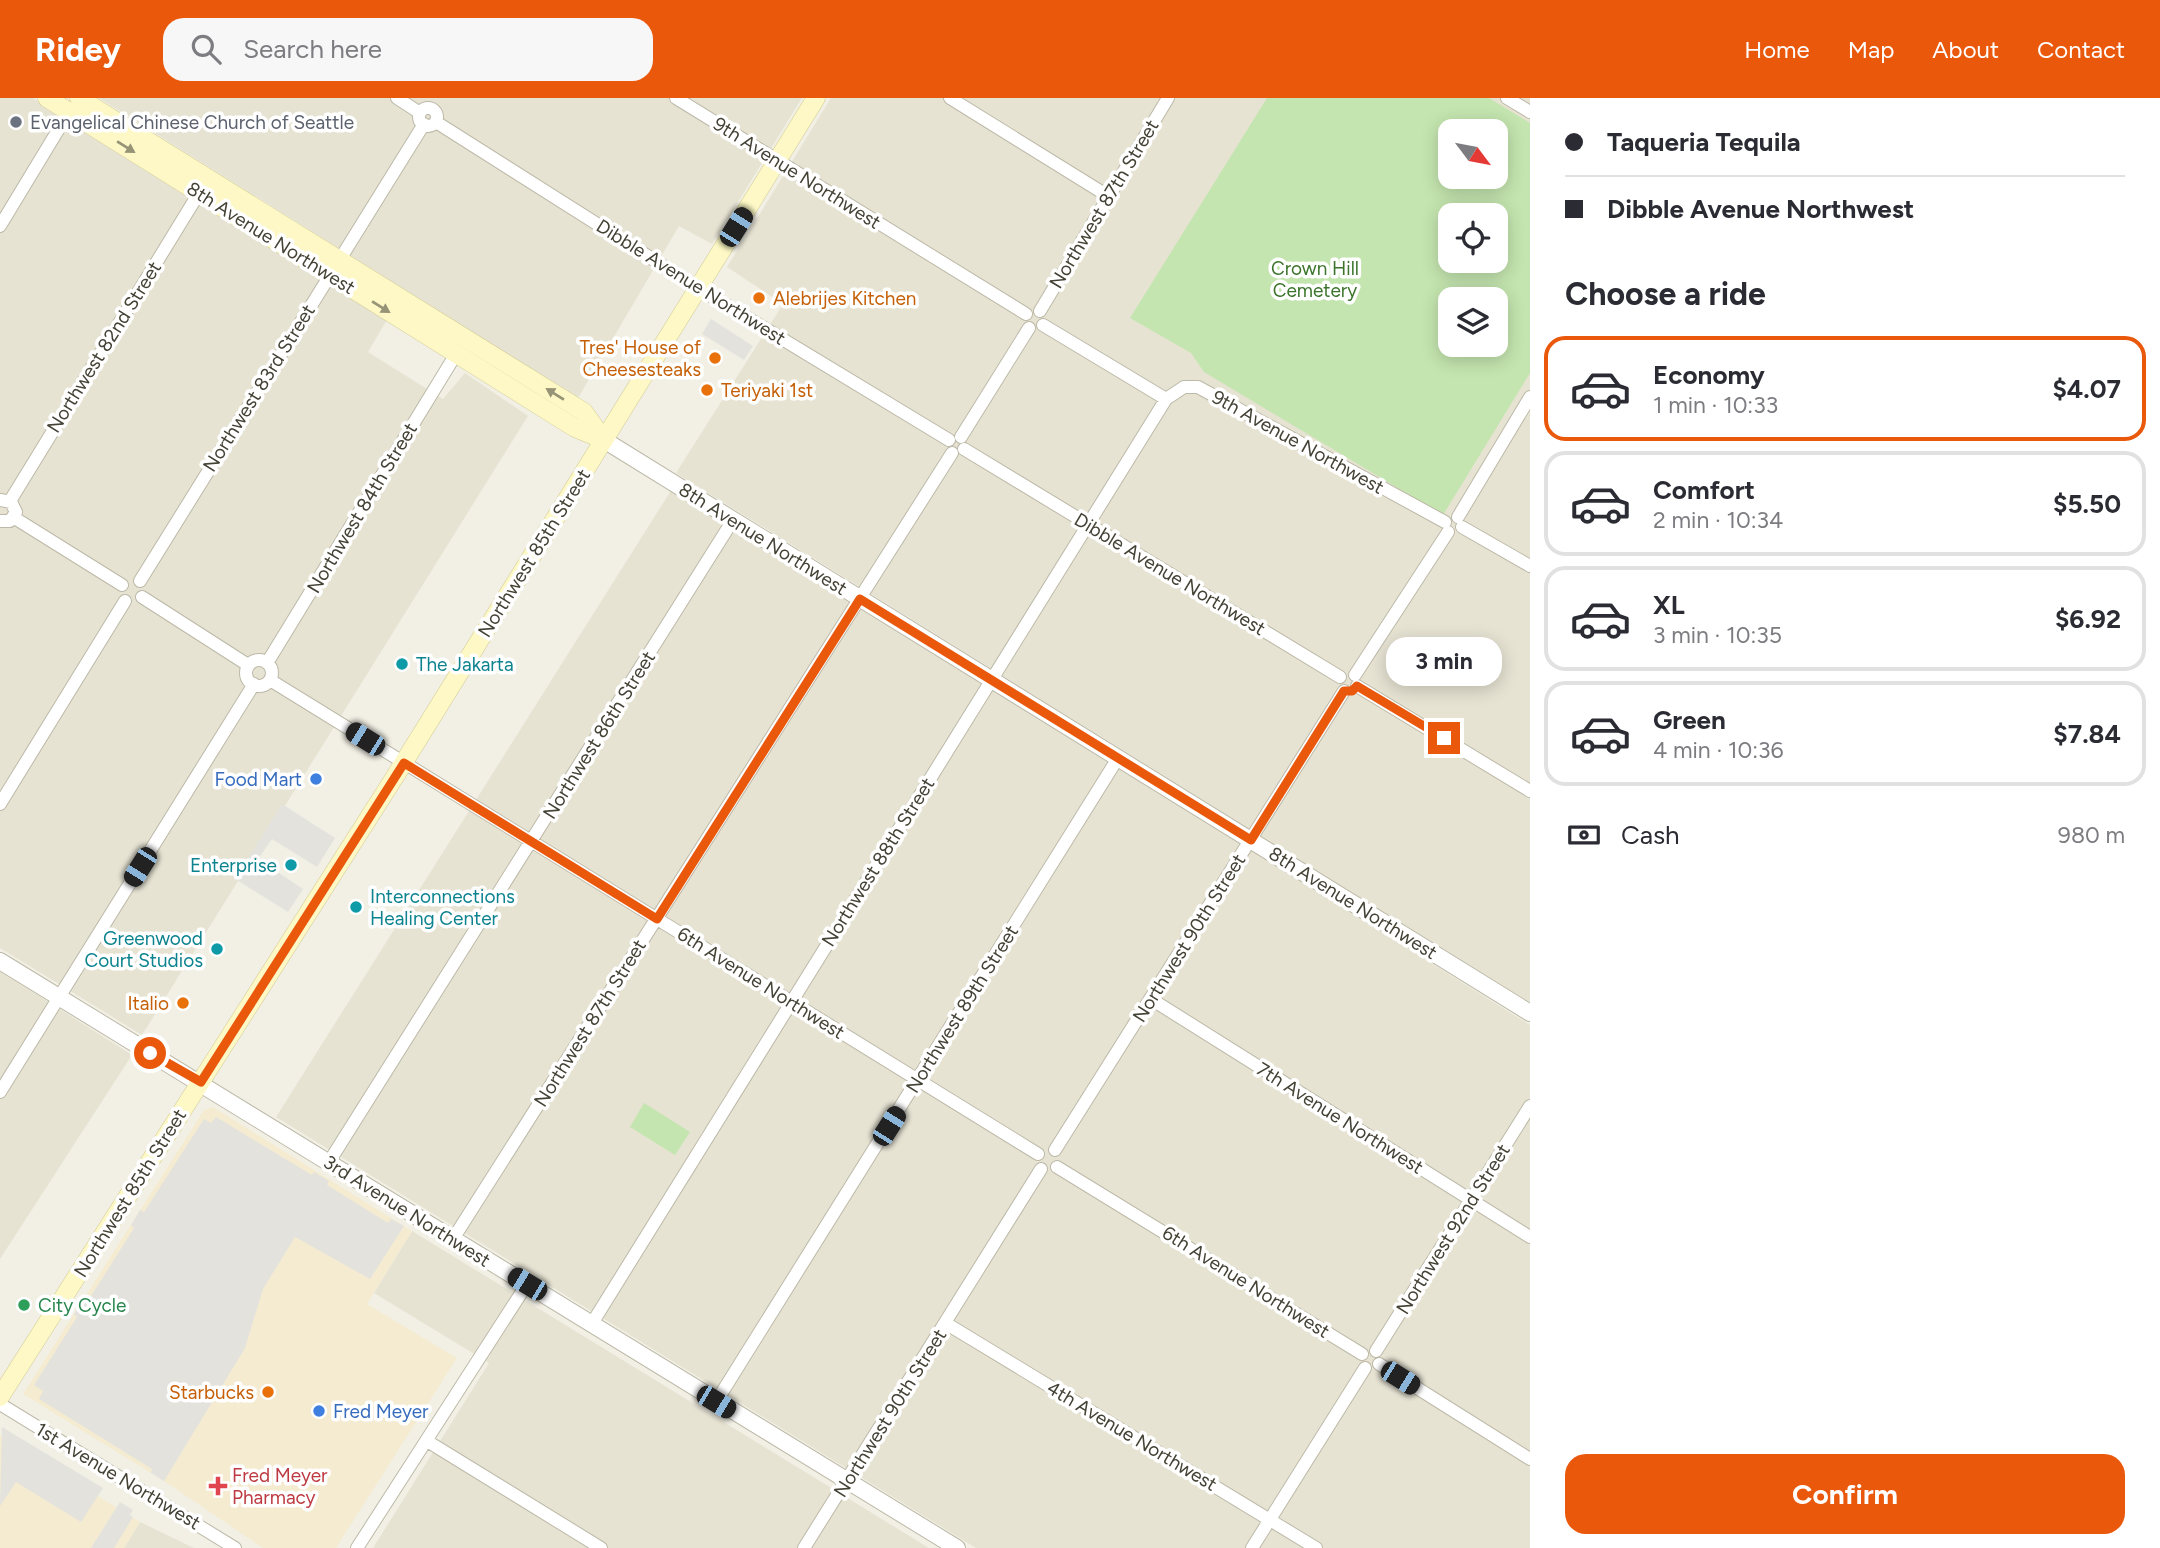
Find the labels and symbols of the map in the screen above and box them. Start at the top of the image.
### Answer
place label: Evangelical Chinese Church of Seattle [30,111,354,134]
street label: 9th Avenue Northwest [709,112,885,234]
marker: Evangelical Chinese Church of Seattle [8,114,24,130]
street label: Northwest 87th Street [1044,115,1164,293]
north arrow [1438,119,1508,189]
one-way arrow [116,141,135,154]
street label: 8th Avenue Northwest [183,177,359,299]
car [716,204,757,250]
street label: Dibble Avenue Northwest [592,214,790,350]
street label: Northwest 82nd Street [42,257,166,437]
park label: Crown Hill Cemetery [1271,257,1359,302]
place label: Alebrijes Kitchen [773,287,916,310]
marker: Alebrijes Kitchen [751,290,767,306]
street label: Northwest 83rd Street [198,300,320,476]
one-way arrow [371,300,390,313]
place label: Tres' House of Cheesesteaks [579,336,701,381]
marker: Tres' House of Cheesesteaks [707,350,723,366]
place label: Teriyaki 1st [721,379,813,402]
marker: Teriyaki 1st [699,382,715,398]
street label: 9th Avenue Northwest [1208,385,1388,499]
one-way arrow [546,388,565,401]
street label: Northwest 84th Street [302,419,422,597]
street label: Northwest 85th Street [473,465,595,641]
street label: 8th Avenue Northwest [675,478,851,600]
street label: Dibble Avenue Northwest [1070,508,1270,640]
callout: 3 min [1386,636,1502,686]
street label: Northwest 86th Street [538,647,660,823]
place label: The Jakarta [416,653,514,676]
marker: The Jakarta [394,656,410,672]
car [342,719,389,759]
route end [1428,722,1460,754]
place label: Food Mart [215,768,302,791]
marker: Food Mart [308,771,324,787]
street label: Northwest 88th Street [817,773,939,951]
street label: 8th Avenue Northwest [1265,842,1441,964]
car [120,844,161,890]
street label: Northwest 90th Street [1128,850,1250,1026]
place label: Enterprise [190,854,277,877]
marker: Enterprise [283,857,299,873]
place label: Interconnections Healing Center [370,885,515,930]
marker: Interconnections Healing Center [348,899,364,915]
street label: Northwest 89th Street [901,921,1023,1097]
street label: 6th Avenue Northwest [673,922,849,1044]
place label: Greenwood Court Studios [85,927,203,972]
street label: Northwest 87th Street [529,935,651,1111]
marker: Greenwood Court Studios [209,941,225,957]
place label: Italio [127,992,169,1015]
marker: Italio [175,995,191,1011]
route start [134,1037,166,1069]
street label: 7th Avenue Northwest [1252,1057,1428,1179]
car [869,1103,910,1149]
street label: Northwest 85th Street [69,1105,191,1281]
street label: Northwest 92nd Street [1391,1140,1515,1318]
street label: 3rd Avenue Northwest [319,1150,495,1272]
street label: 6th Avenue Northwest [1158,1221,1334,1343]
car [504,1264,551,1304]
place label: City Cycle [38,1294,126,1317]
marker: City Cycle [16,1297,32,1313]
street label: Northwest 90th Street [829,1325,951,1501]
car [1377,1358,1424,1398]
street label: 4th Avenue Northwest [1043,1376,1221,1496]
place label: Starbucks [169,1381,254,1404]
car [693,1382,740,1422]
marker: Starbucks [260,1384,276,1400]
place label: Fred Meyer [333,1400,429,1423]
marker: Fred Meyer [311,1403,327,1419]
street label: 1st Avenue Northwest [31,1418,205,1534]
place label: Fred Meyer Pharmacy [232,1464,328,1509]
marker: Fred Meyer Pharmacy [210,1478,226,1494]

